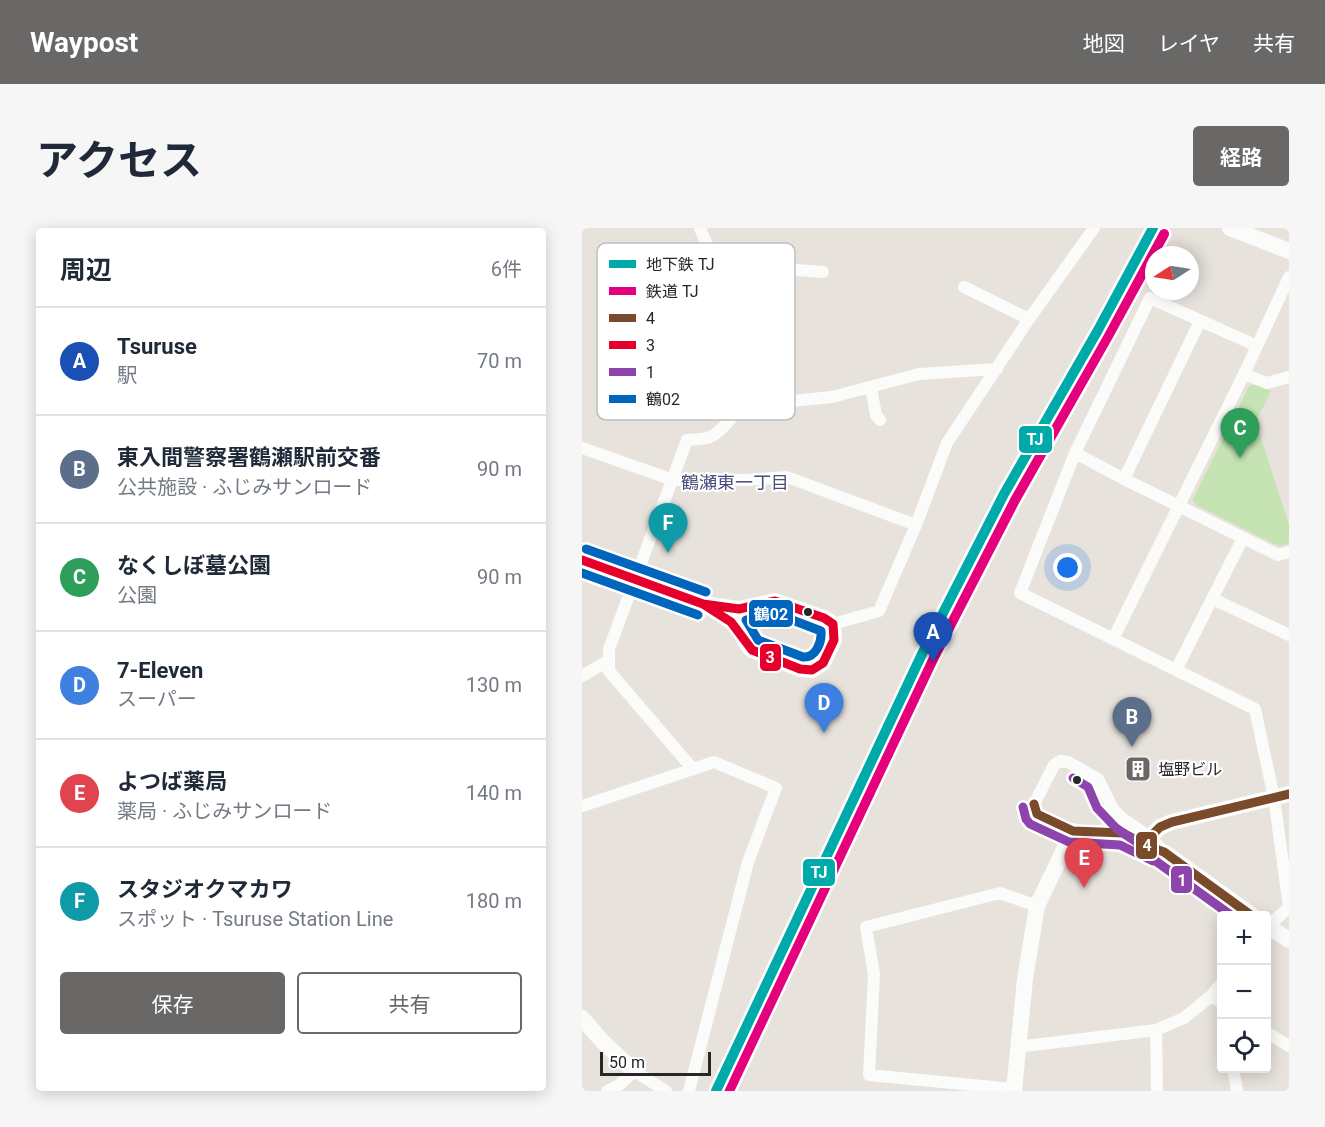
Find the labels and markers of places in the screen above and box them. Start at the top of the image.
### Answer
pin: C [1220,408,1260,458]
pin: F [648,504,688,553]
unlabelled marker [802,606,814,618]
pin: A [914,612,952,662]
pin: D [804,684,844,733]
pin: B [1112,698,1152,747]
building icon: 塩野ビル [1123,754,1153,784]
place label: 塩野ビル [1158,760,1222,779]
unlabelled marker [1071,774,1083,786]
pin: E [1064,838,1104,888]

